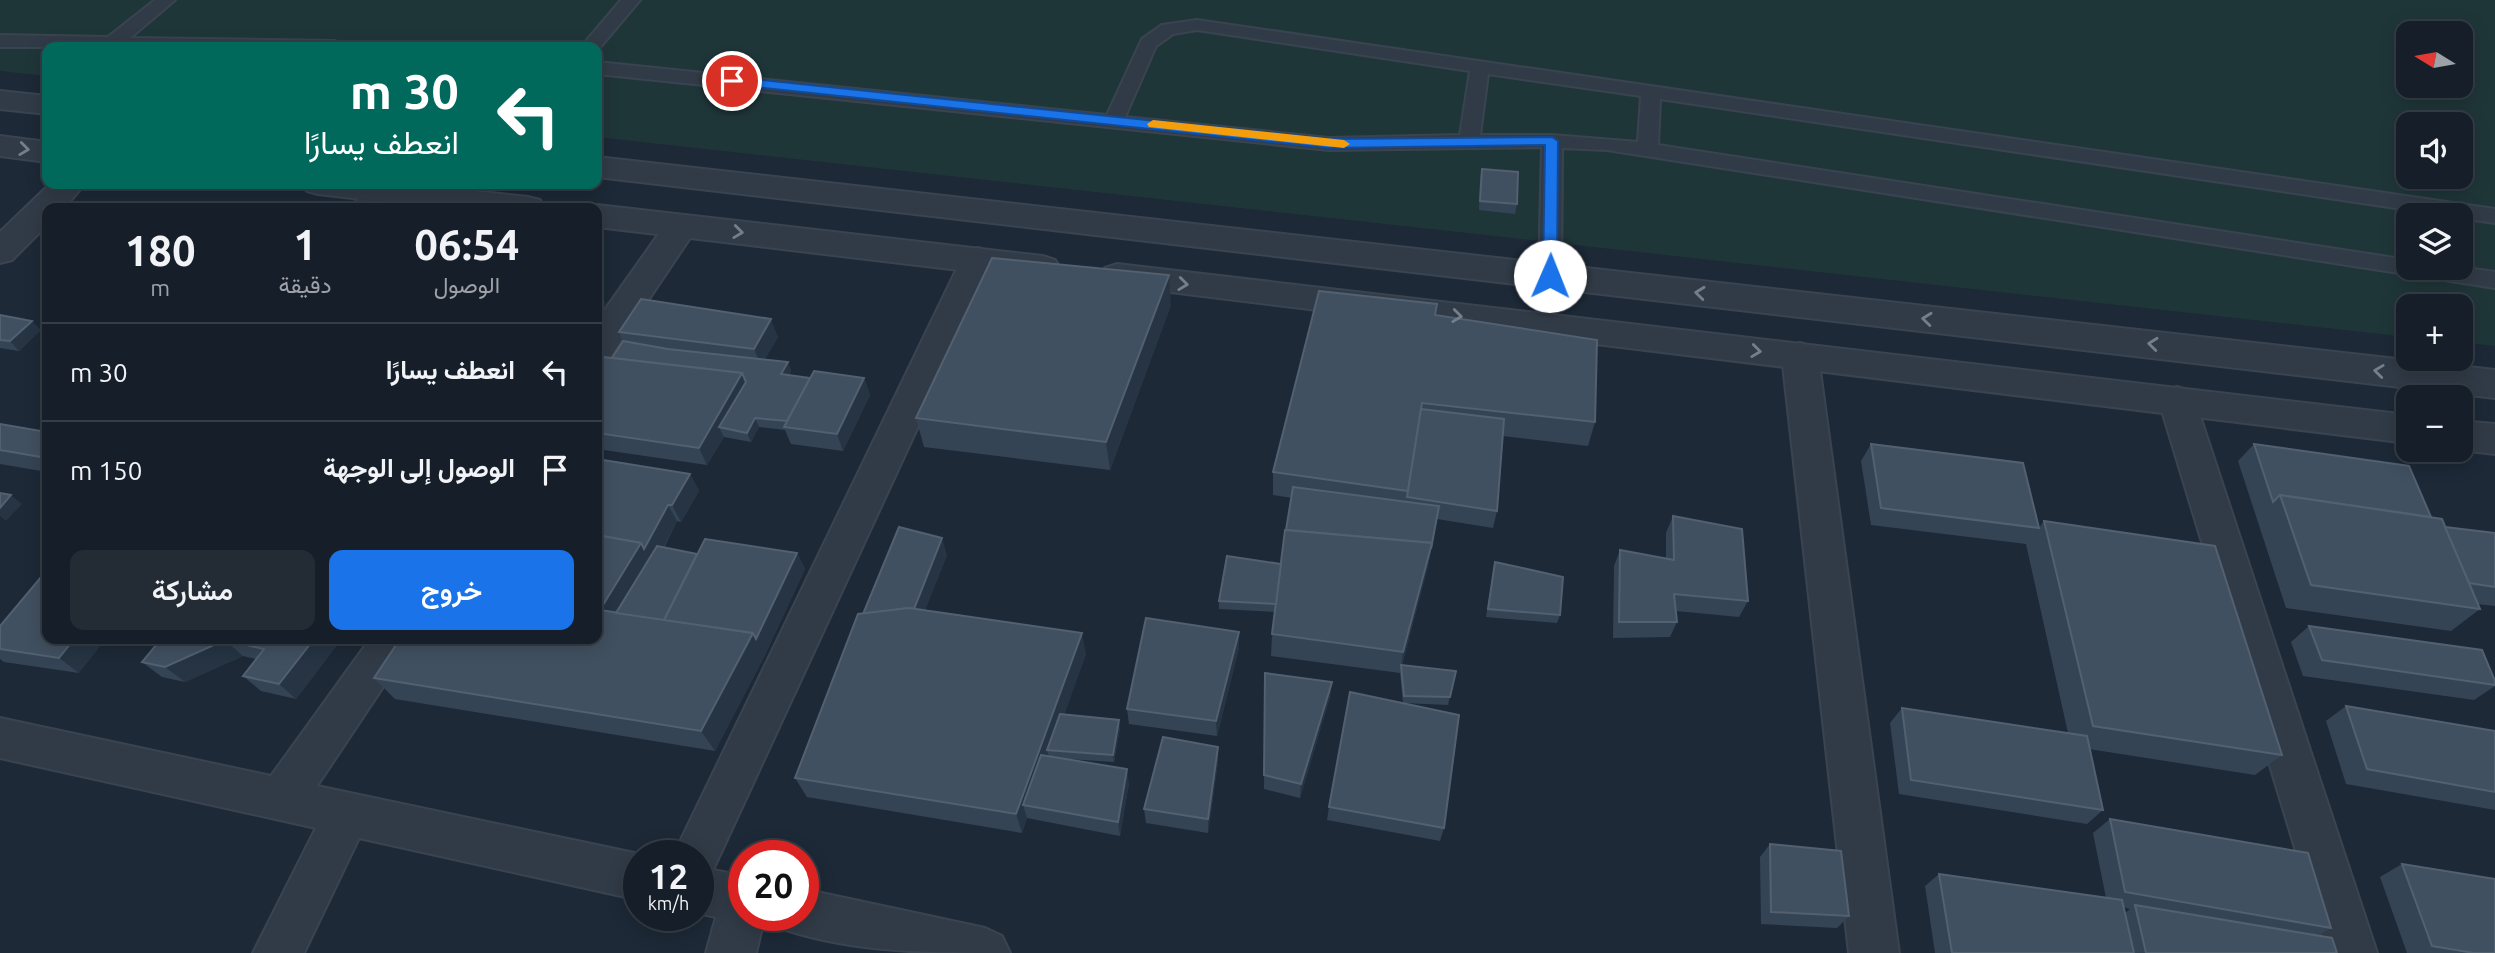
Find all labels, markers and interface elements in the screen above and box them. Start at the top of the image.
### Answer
north arrow [2396,21,2473,98]
map controls [2396,21,2473,462]
pin [702,51,762,111]
icon: arrive [713,62,751,100]
text: 30 m [350,63,459,118]
icon: left [483,70,574,161]
button: sound [2396,112,2473,189]
text: انعطف يسارًا [304,124,459,160]
one-way arrow [18,142,29,157]
button: layers [2396,203,2473,280]
text: 1 [293,221,317,268]
text: 06:54 [414,221,519,268]
one-way arrow [732,225,743,240]
text: 180 [125,227,196,274]
position arrow [1513,239,1587,313]
text: دقيقة [278,272,332,297]
text: الوصول [434,272,500,297]
text: m [150,275,170,300]
one-way arrow [1177,276,1188,291]
one-way arrow [1695,286,1706,301]
button: + [2396,294,2473,371]
one-way arrow [1452,308,1463,323]
one-way arrow [1921,311,1932,326]
one-way arrow [2147,337,2158,352]
one-way arrow [1751,343,1762,358]
icon: left [536,353,574,391]
text: انعطف يسارًا [386,355,515,384]
text: 30 m [70,358,128,387]
one-way arrow [2373,363,2384,378]
button: − [2396,385,2473,462]
icon: arrive [536,451,574,489]
text: الوصول إلى الوجهة [323,453,515,482]
text: 150 m [70,456,142,485]
button: مشاركة [70,550,315,630]
button: خروج [329,550,574,630]
speed limit sign: 20 [728,840,819,931]
text: 12 [649,856,688,896]
text: km/h [648,893,689,913]

